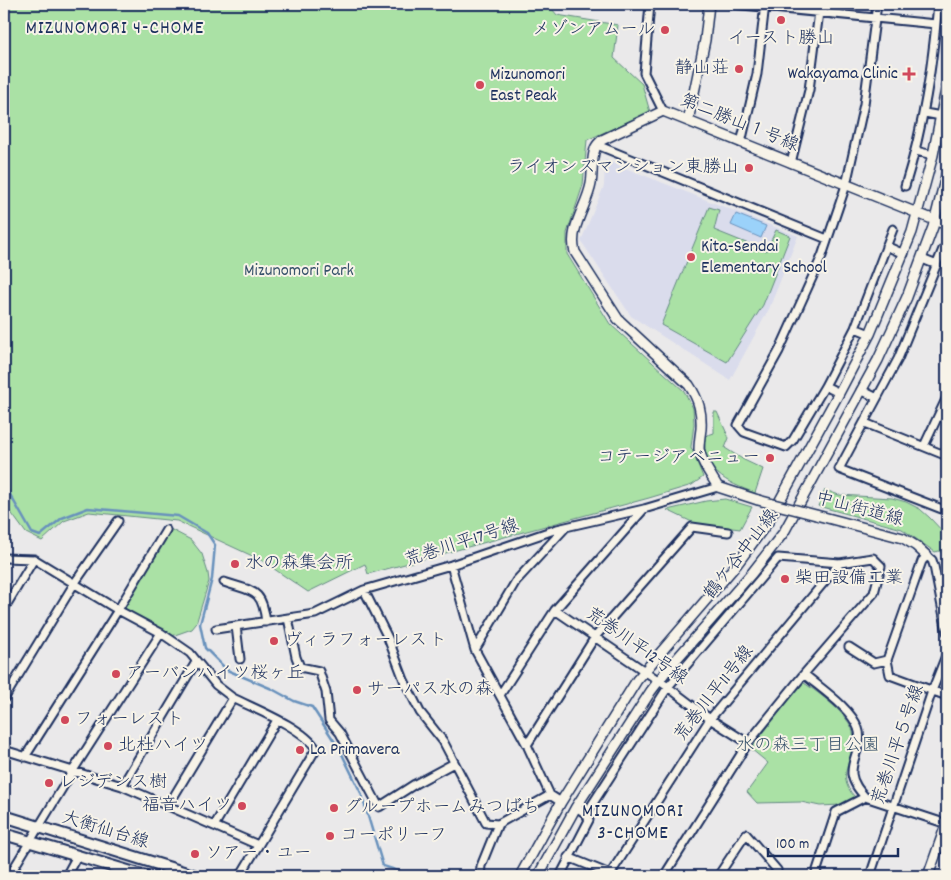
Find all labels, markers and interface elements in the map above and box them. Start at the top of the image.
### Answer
marker: イースト勝山 [775,14,787,26]
district label: MIZUNOMORI 4-CHOME [26,16,204,43]
place label: メゾンアムール [532,18,655,43]
marker: メゾンアムール [659,24,671,36]
place label: イースト勝山 [728,27,834,52]
place label: 静山荘 [675,57,729,82]
place label: Wakayama Clinic [787,62,898,87]
place label: Mizunomori East Peak [490,63,565,109]
marker: 静山荘 [733,63,745,75]
marker: Wakayama Clinic [902,67,916,81]
marker: Mizunomori East Peak [474,79,486,91]
street label: 第二勝山１号線 [676,89,802,159]
place label: ライオンズマンション東勝山 [507,156,739,181]
marker: ライオンズマンション東勝山 [743,162,755,174]
place label: Kita-Sendai Elementary School [701,235,828,281]
marker: Kita-Sendai Elementary School [685,251,697,263]
park label: Mizunomori Park [244,259,354,284]
place label: コテージアベニュー [597,446,760,471]
marker: コテージアベニュー [764,452,776,464]
street label: 中山街道線 [812,486,906,534]
street label: 鶴ケ谷中山線 [699,505,785,605]
street label: 荒巻川平17号線 [402,514,522,574]
place label: 水の森集会所 [245,552,353,577]
marker: 水の森集会所 [229,558,241,570]
place label: 柴田設備工業 [795,567,903,592]
marker: 柴田設備工業 [779,573,791,585]
street label: 荒巻川平12号線 [580,602,692,692]
place label: ヴィラフォーレスト [284,629,447,654]
marker: ヴィラフォーレスト [268,635,280,647]
street label: 荒巻川平11号線 [669,641,761,747]
place label: アーバンハイツ桜ヶ丘 [126,662,305,687]
marker: アーバンハイツ桜ヶ丘 [110,668,122,680]
place label: サーパス水の森 [367,678,493,703]
street label: 荒巻川平５号線 [867,681,931,809]
marker: サーパス水の森 [351,684,363,696]
place label: フォーレスト [75,708,184,733]
marker: フォーレスト [59,714,71,726]
place label: 北杜ハイツ [118,734,208,759]
park label: 水の森三丁目公園 [736,734,880,759]
place label: La Primavera [310,738,400,763]
marker: 北杜ハイツ [102,740,114,752]
marker: La Primavera [294,744,306,756]
place label: レジデンス樹 [59,771,167,796]
marker: レジデンス樹 [43,777,55,789]
place label: 福音ハイツ [142,794,232,819]
place label: グループホームみつばち [344,796,540,821]
district label: MIZUNOMORI 3-CHOME [582,799,684,848]
marker: 福音ハイツ [236,800,248,812]
marker: グループホームみつばち [328,802,340,814]
street label: 大衡仙台線 [58,806,152,856]
place label: コーポリーフ [340,824,447,849]
scale bar [768,825,898,857]
marker: コーポリーフ [324,830,336,842]
text: 100 m [776,834,809,856]
place label: ソアー・ユー [205,842,312,867]
marker: ソアー・ユー [189,848,201,860]

